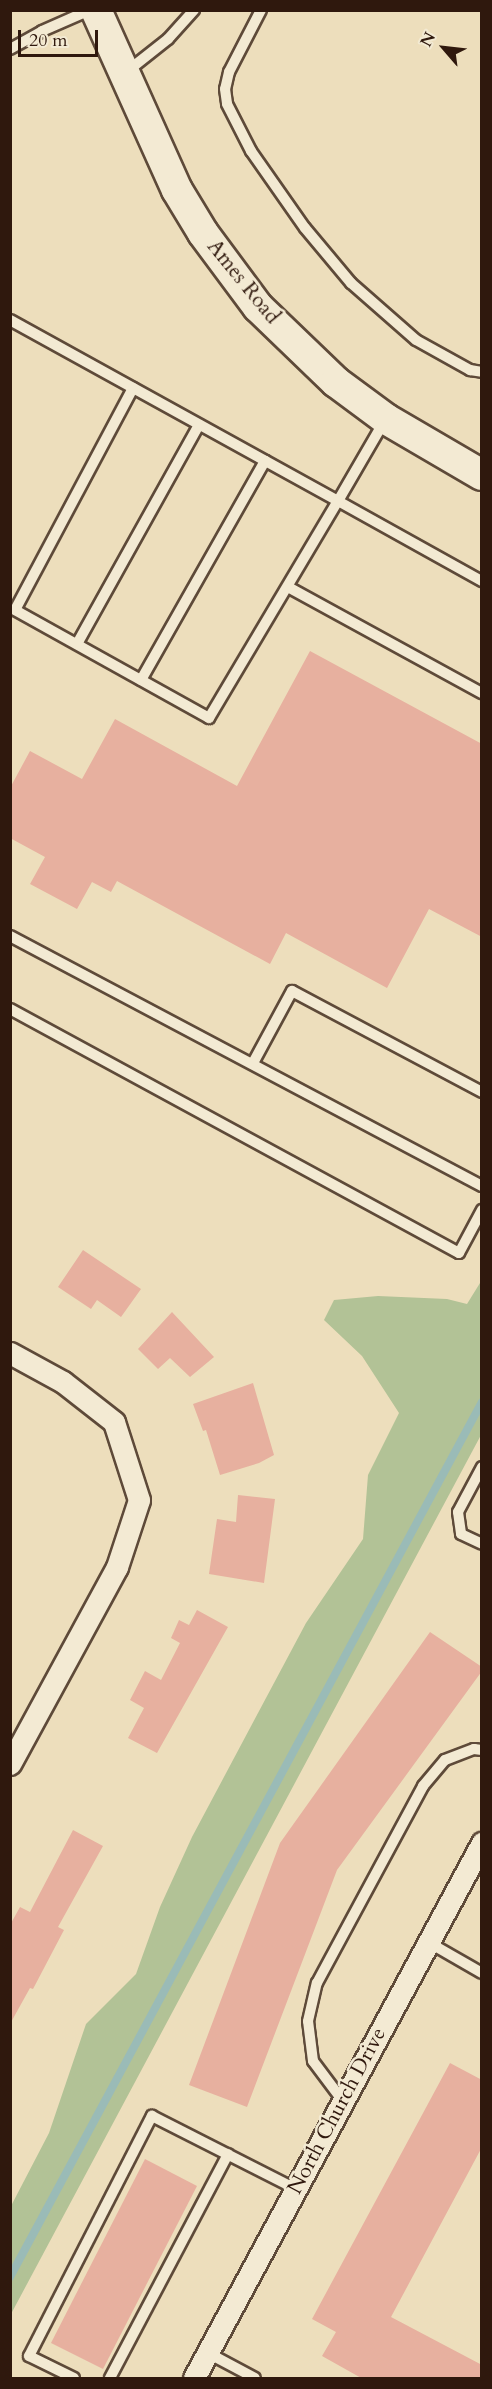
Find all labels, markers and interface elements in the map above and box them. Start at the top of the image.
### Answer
scale bar [21,18,100,56]
north arrow [414,18,474,78]
text: 20 m [29,28,68,53]
text: N [415,28,441,51]
street label: Ames Road [201,235,285,329]
street label: North Church Drive [282,2023,392,2199]

